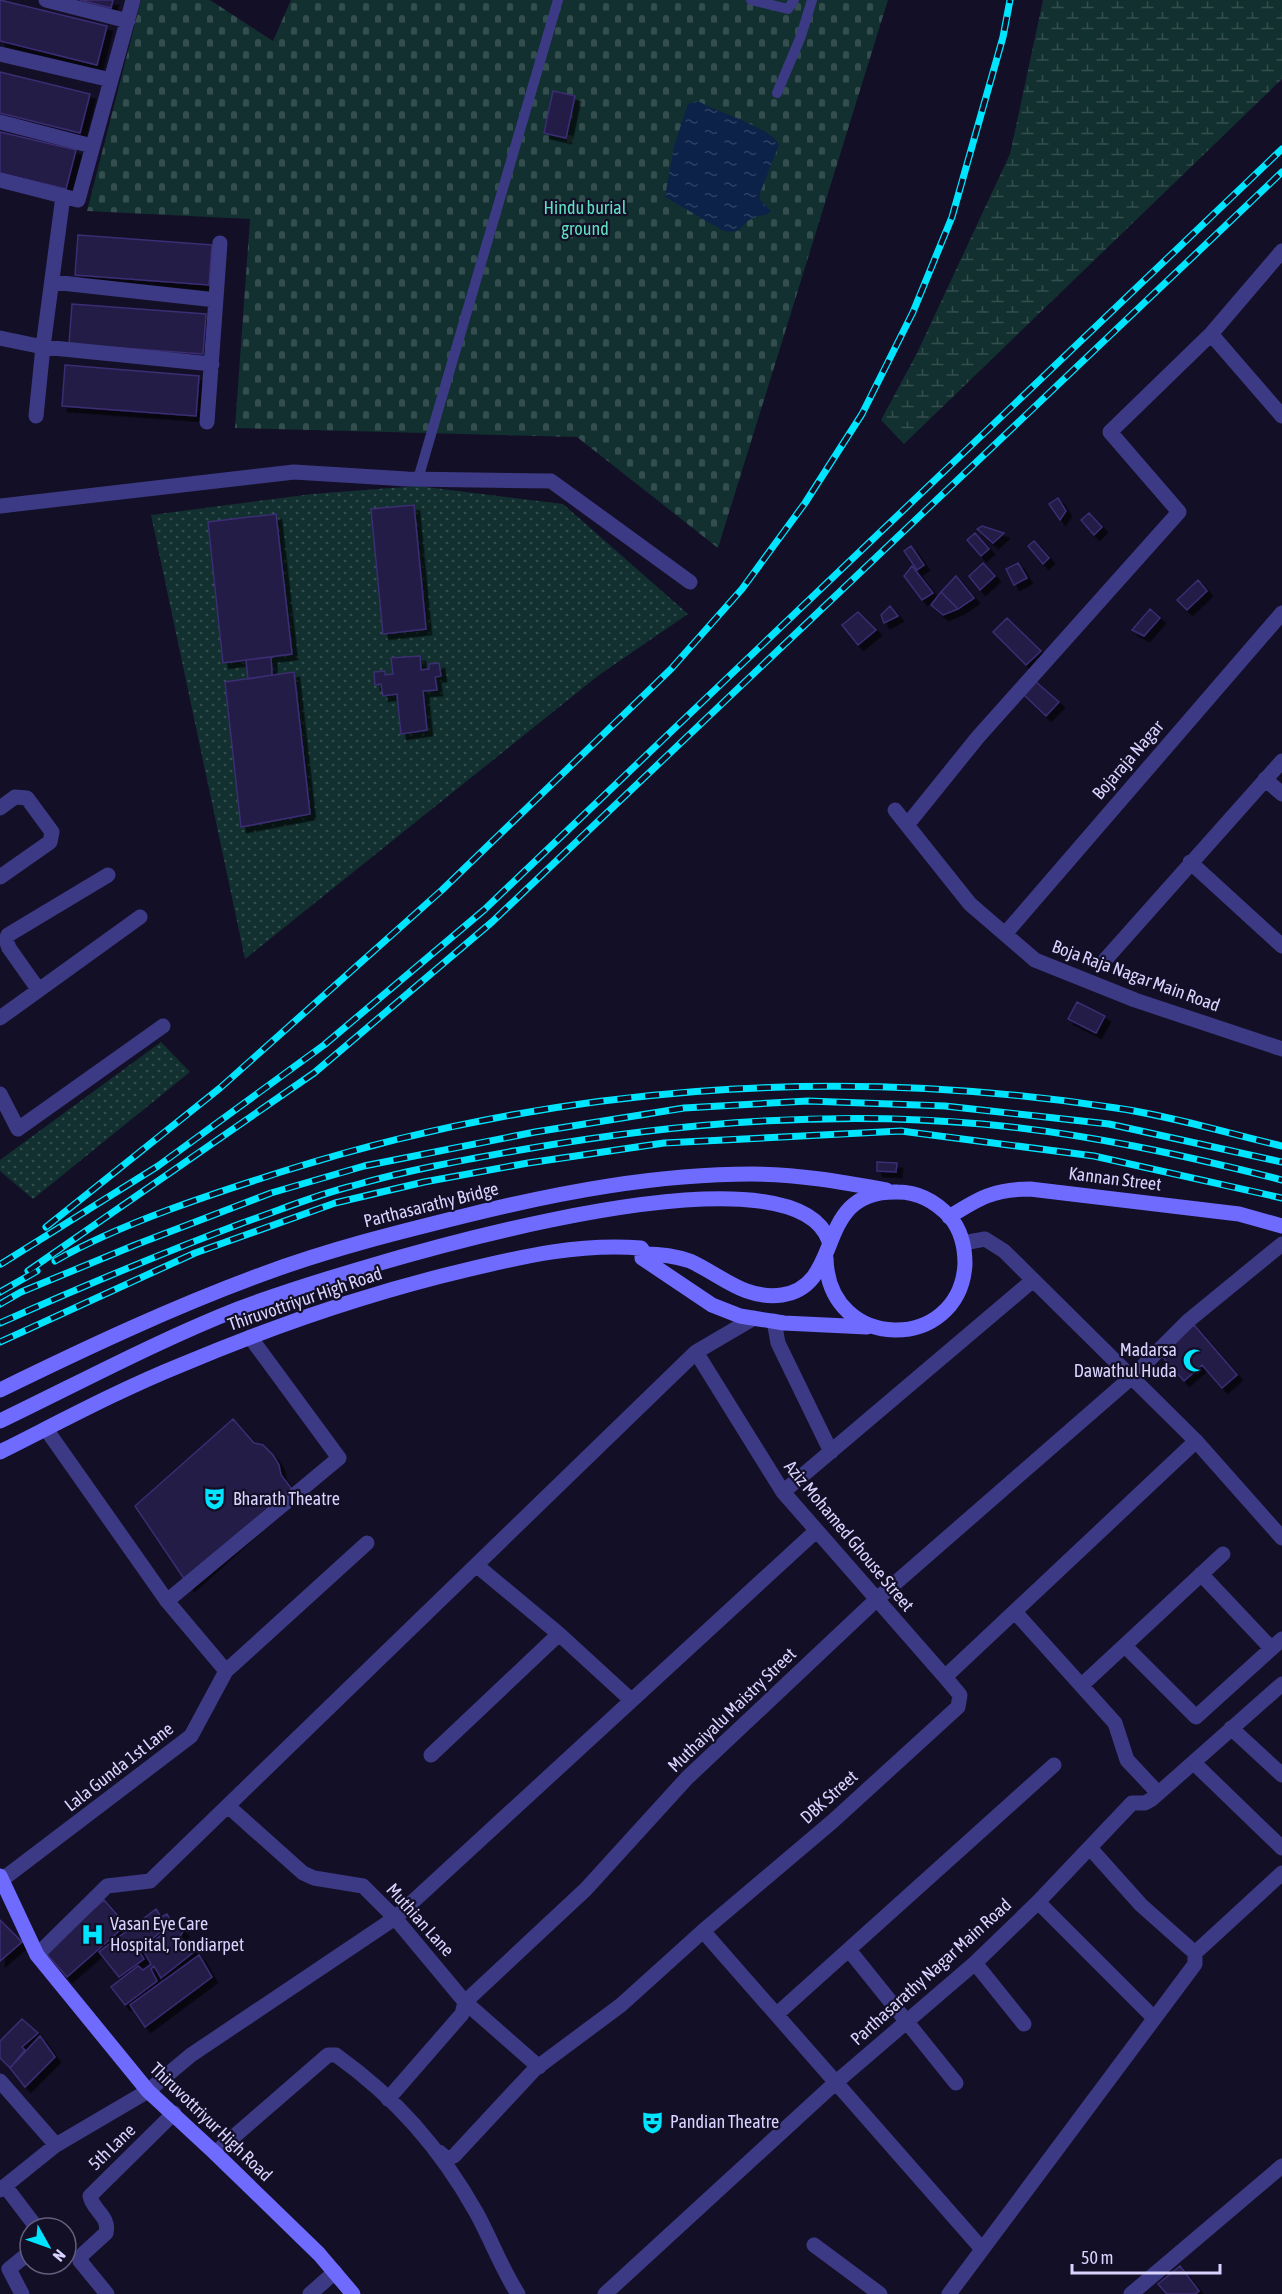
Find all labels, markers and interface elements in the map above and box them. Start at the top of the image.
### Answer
park label: Hindu burial ground [544,197,627,239]
street label: Bojaraja Nagar [1088,715,1168,803]
street label: Boja Raja Nagar Main Road [1049,935,1223,1016]
street label: Kannan Street [1067,1162,1163,1195]
street label: Parthasarathy Bridge [361,1178,500,1231]
street label: Thiruvottriyur High Road [225,1262,385,1335]
place label: Madarsa Dawathul Huda [1074,1339,1177,1381]
mosque icon: Madarsa Dawathul Huda [1182,1347,1208,1373]
street label: Aziz Mohamed Ghouse Street [780,1456,918,1615]
theatre icon: Bharath Theatre [202,1486,228,1512]
place label: Bharath Theatre [233,1488,340,1509]
street label: Muthaiyalu Maistry Street [663,1643,800,1776]
street label: Lala Gunda 1st Lane [60,1718,177,1816]
street label: DBK Street [796,1766,861,1828]
street label: Muthian Lane [382,1879,458,1960]
street label: Parthasarathy Nagar Main Road [846,1894,1015,2049]
place label: Vasan Eye Care Hospital, Tondiarpet [110,1913,244,1955]
hospital icon: Vasan Eye Care Hospital, Tondiarpet [79,1921,105,1947]
street label: Thiruvottriyur High Road [146,2058,277,2185]
theatre icon: Pandian Theatre [639,2109,665,2135]
place label: Pandian Theatre [670,2111,779,2132]
street label: 5th Lane [84,2119,139,2174]
north arrow [18,2216,78,2276]
scale bar [1072,2237,1220,2275]
text: N [50,2246,69,2265]
text: 50 m [1081,2247,1113,2268]

